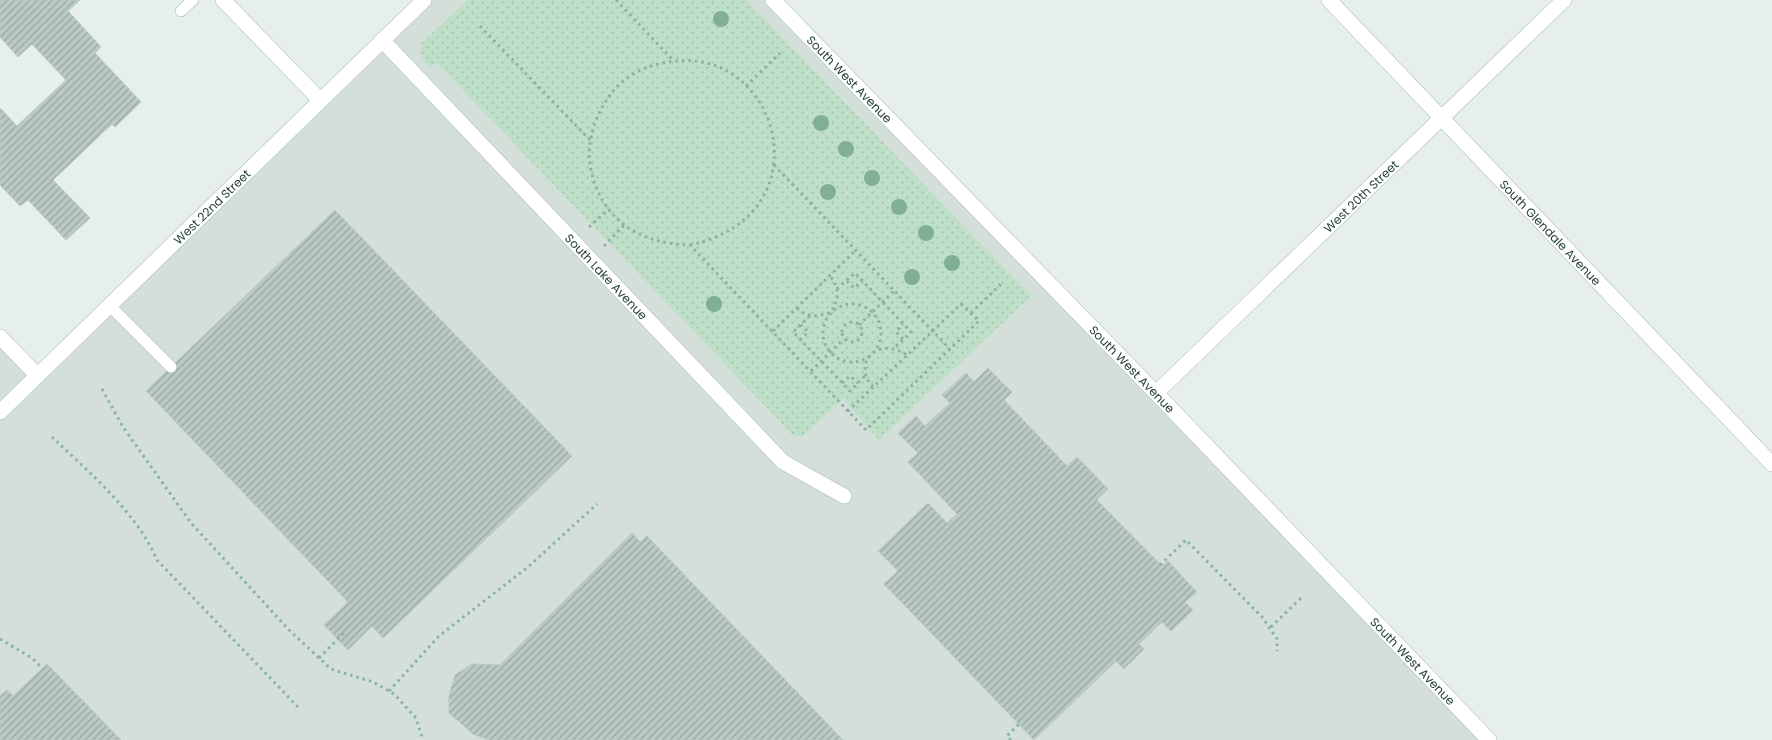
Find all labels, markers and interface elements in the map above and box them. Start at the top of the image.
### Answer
street label: South West Avenue [803,31,896,126]
street label: West 20th Street [1319,156,1402,236]
street label: West 22nd Street [169,165,254,248]
street label: South Glendale Avenue [1496,176,1605,289]
street label: South Lake Avenue [561,230,652,323]
street label: South West Avenue [1086,321,1179,416]
street label: South West Avenue [1367,613,1459,709]

